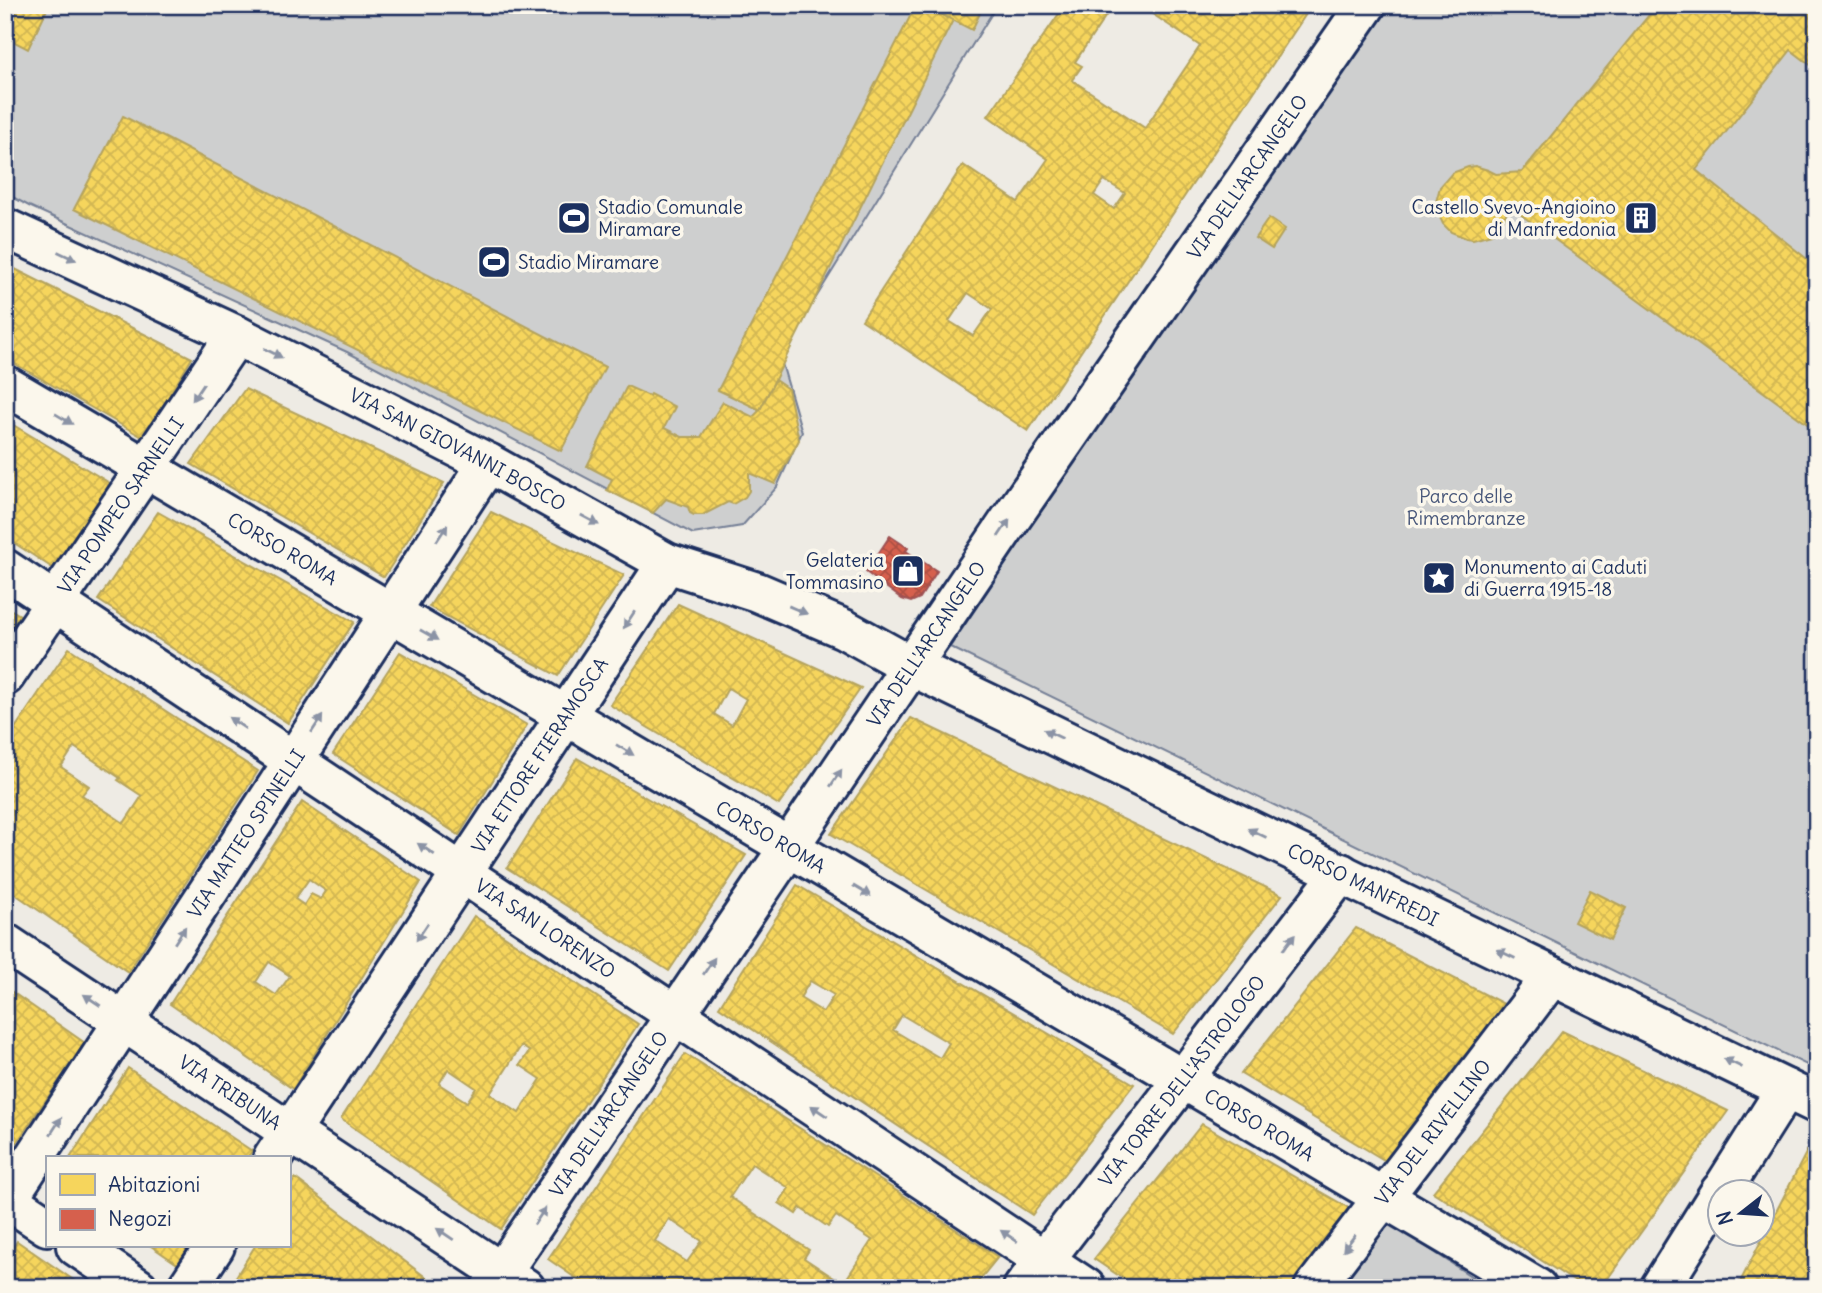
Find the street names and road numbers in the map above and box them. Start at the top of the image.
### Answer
street label: VIA DELL'ARCANGELO [1182,90,1312,264]
street label: VIA SAN GIOVANNI BOSCO [346,383,570,516]
street label: VIA POMPEO SARNELLI [52,413,189,598]
street label: CORSO ROMA [223,507,342,590]
street label: VIA DELL'ARCANGELO [862,557,991,732]
street label: VIA ETTORE FIERAMOSCA [466,653,613,858]
street label: VIA MATTEO SPINELLI [182,745,310,923]
street label: CORSO ROMA [712,795,830,878]
street label: CORSO MANFREDI [1284,838,1443,931]
street label: VIA SAN LORENZO [471,873,620,984]
street label: VIA TORRE DELL'ASTROLOGO [1093,970,1270,1191]
street label: VIA DELL'ARCANGELO [544,1027,673,1201]
street label: VIA TRIBUNA [174,1050,286,1135]
street label: VIA DEL RIVELLINO [1370,1055,1496,1210]
street label: CORSO ROMA [1200,1083,1318,1166]

